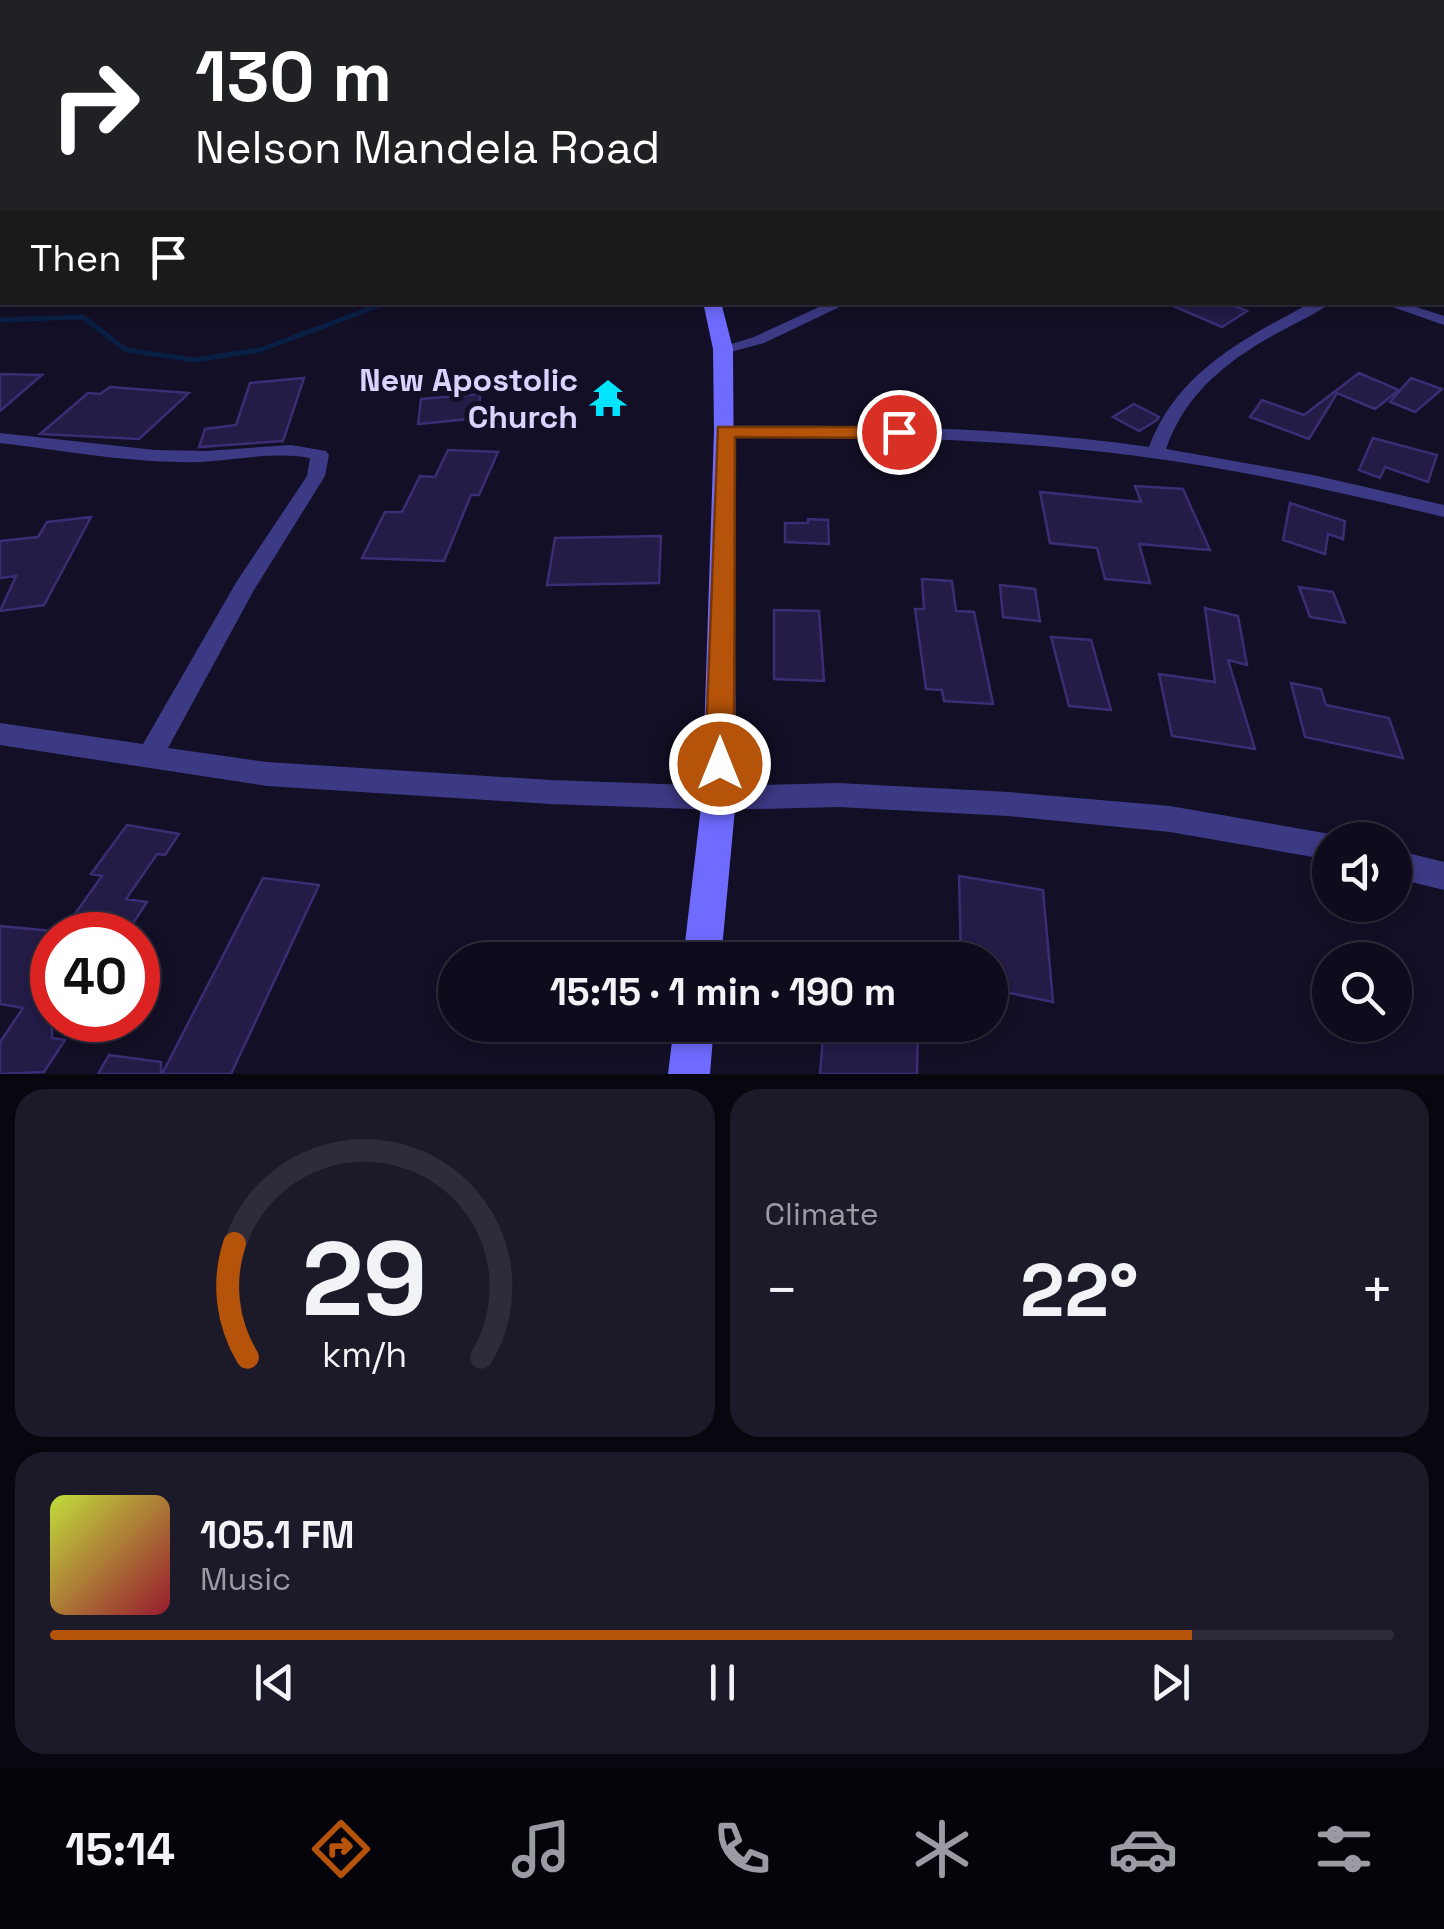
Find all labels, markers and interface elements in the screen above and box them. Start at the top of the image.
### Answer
text: 130 m [195,32,392,121]
icon: right [30,40,160,170]
text: Nelson Mandela Road [195,119,660,176]
icon: arrive [141,230,196,285]
text: Then [30,234,121,282]
place label: New Apostolic Church [359,360,578,437]
temple icon: New Apostolic Church [587,377,629,419]
pin [857,390,942,475]
icon: arrive [872,405,927,460]
position arrow [668,712,772,816]
map controls [1312,822,1412,1042]
button: sound [1312,822,1412,922]
speed limit sign: 40 [30,912,160,1042]
button: search [1312,942,1412,1042]
text: 15:15 · 1 min · 190 m [550,968,896,1016]
text: Climate [765,1194,879,1234]
text: 29 [302,1213,428,1345]
text: 22° [1020,1242,1139,1338]
text: − [765,1255,799,1325]
text: + [1360,1255,1394,1325]
text: km/h [322,1332,407,1377]
text: 105.1 FM [200,1511,355,1559]
text: Music [200,1559,291,1599]
icon: previous [247,1655,302,1710]
icon: pause [695,1655,750,1710]
icon: next [1143,1655,1198,1710]
icon: directions [306,1814,376,1884]
icon: music [506,1814,576,1884]
icon: phone [707,1814,777,1884]
icon: climate [907,1814,977,1884]
icon: car [1108,1814,1178,1884]
icon: filters [1309,1814,1379,1884]
text: 15:14 [65,1821,175,1878]

